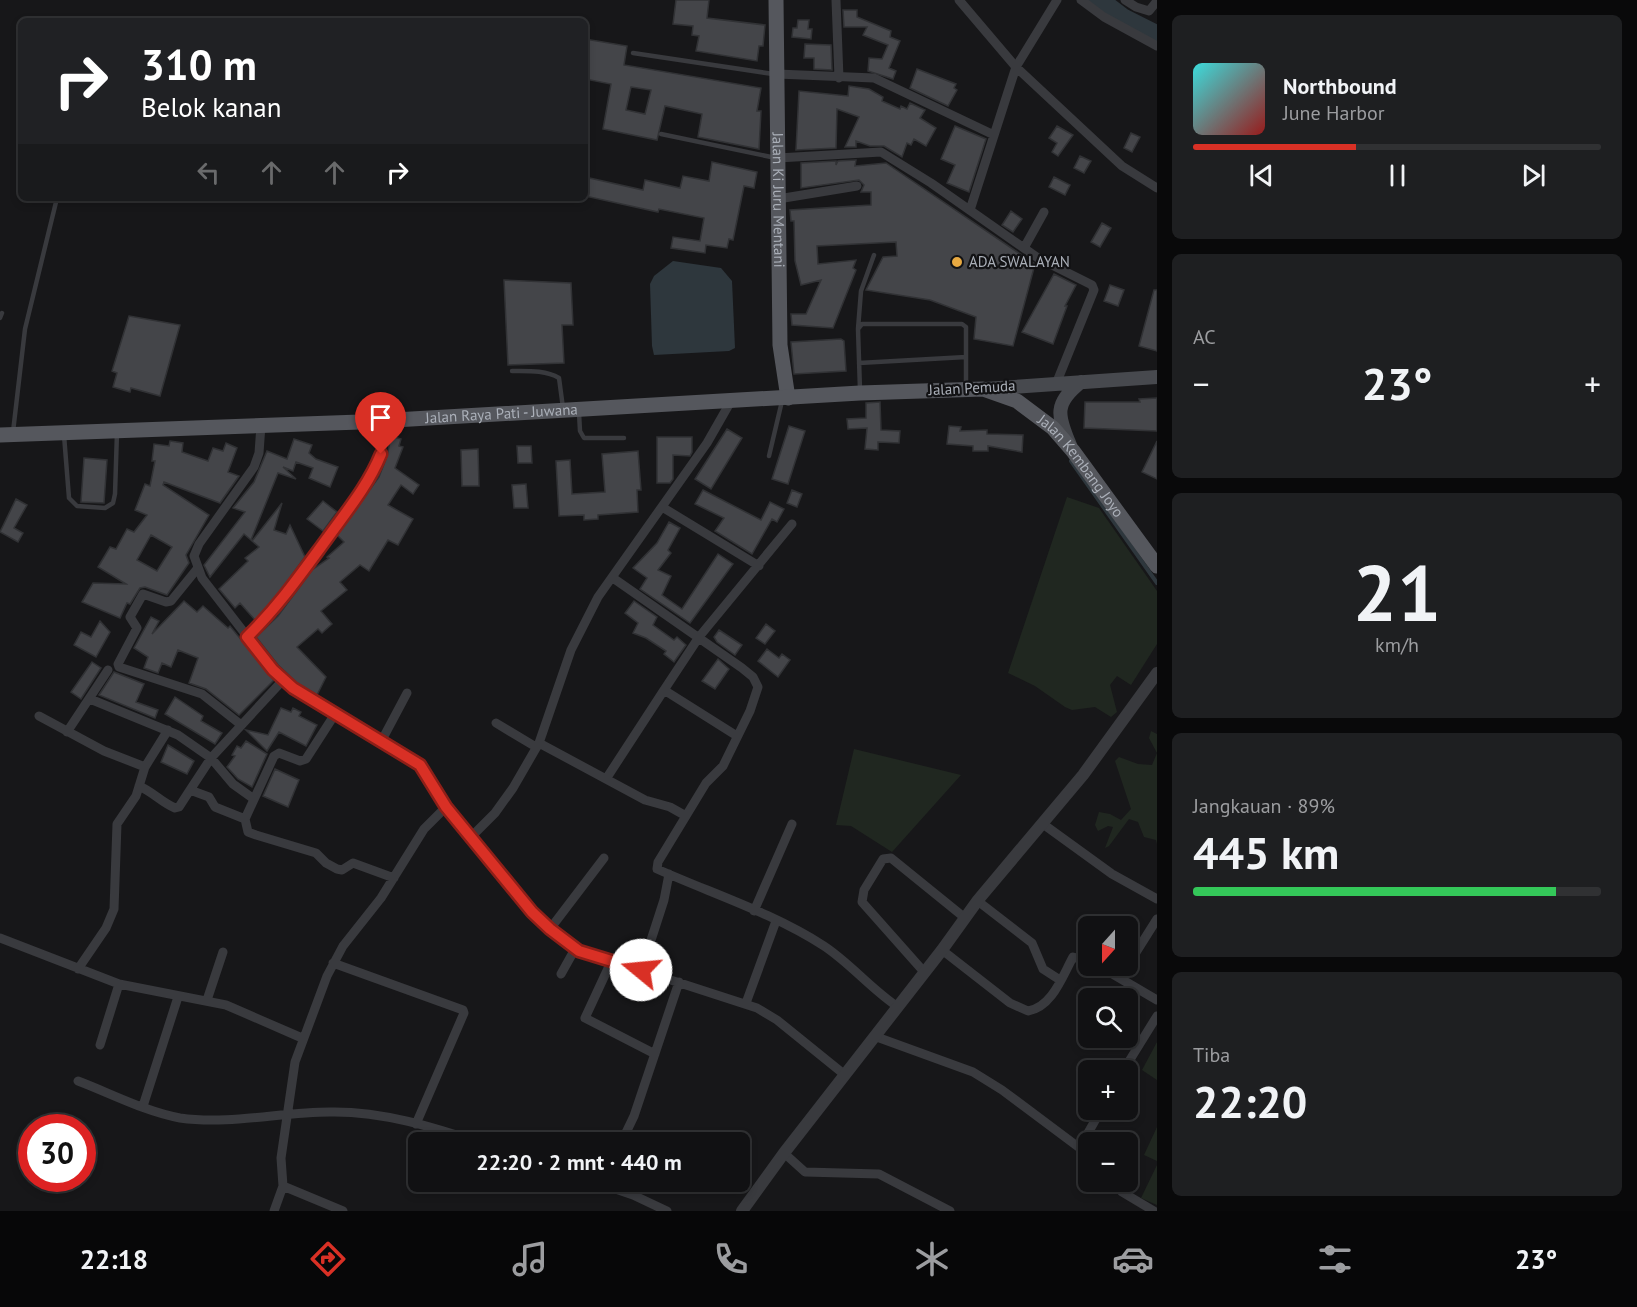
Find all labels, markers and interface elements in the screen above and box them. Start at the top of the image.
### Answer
text: 310 m [141,37,257,92]
icon: right [42,42,120,120]
text: Northbound [1283,72,1397,100]
text: Belok kanan [141,90,281,124]
text: June Harbor [1283,100,1385,126]
street label: Jalan Ki Juru Mentani [769,131,789,268]
icon: left [192,156,225,189]
icon: ahead [255,156,288,189]
icon: ahead [318,156,351,189]
icon: right [381,156,414,189]
icon: previous [1245,159,1278,192]
icon: pause [1381,159,1414,192]
icon: next [1517,159,1550,192]
place label: ADA SWALAYAN [969,252,1070,271]
marker: ADA SWALAYAN [950,255,964,269]
text: AC [1193,324,1216,350]
text: 23° [1362,354,1432,412]
text: − [1193,362,1210,405]
text: + [1584,362,1601,405]
street label: Jalan Pemuda [927,376,1016,399]
pin [355,392,406,454]
street label: Jalan Raya Pati - Juwana [424,399,578,427]
icon: arrive [364,401,397,434]
street label: Jalan Kembang Joyo [1033,409,1128,521]
text: 21 [1353,542,1441,643]
text: km/h [1375,632,1419,658]
text: Jangkauan · 89% [1193,793,1335,819]
text: 445 km [1193,823,1339,881]
north arrow [1078,916,1138,976]
map controls [1078,916,1138,1192]
position arrow [609,938,673,1002]
button: search [1078,988,1138,1048]
text: Tiba [1193,1042,1230,1068]
button: + [1078,1060,1138,1120]
text: 22:20 [1193,1072,1307,1130]
speed limit sign: 30 [18,1114,96,1192]
button: − [1078,1132,1138,1192]
text: 22:20 · 2 mnt · 440 m [476,1148,682,1176]
icon: directions [307,1238,349,1280]
icon: music [509,1238,551,1280]
icon: phone [710,1238,752,1280]
icon: climate [911,1238,953,1280]
icon: car [1112,1238,1154,1280]
icon: filters [1314,1238,1356,1280]
text: 22:18 [80,1242,148,1276]
text: 23° [1515,1242,1557,1276]

